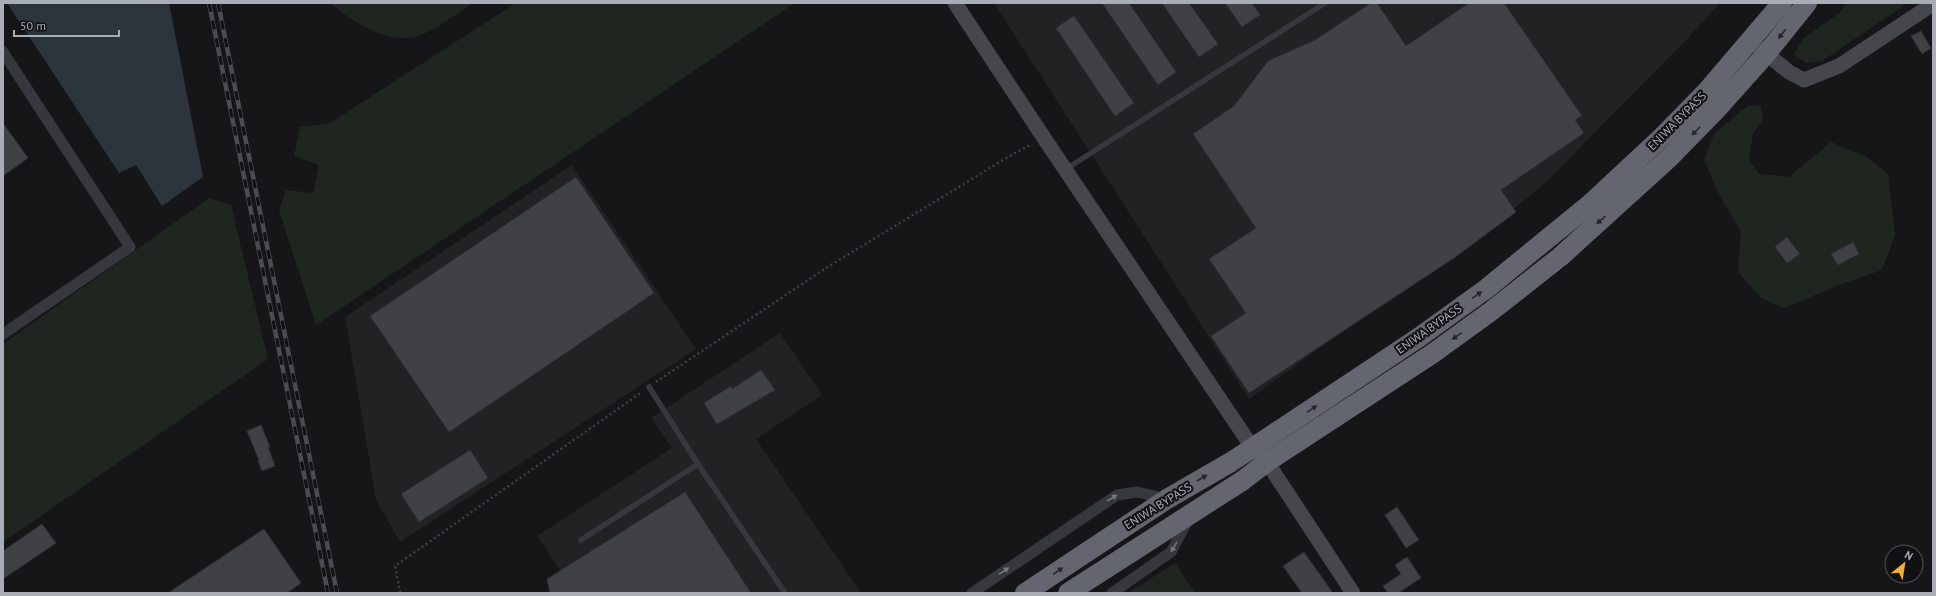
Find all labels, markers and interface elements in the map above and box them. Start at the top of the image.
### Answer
scale bar [14,12,119,38]
text: 50 m [20,18,46,33]
one-way arrow [1778,28,1787,39]
street label: ENIWA BYPASS [1644,88,1709,153]
one-way arrow [1691,126,1701,136]
one-way arrow [1596,215,1606,224]
one-way arrow [1472,292,1482,300]
street label: ENIWA BYPASS [1393,300,1464,357]
one-way arrow [1451,332,1462,340]
one-way arrow [1306,405,1318,412]
one-way arrow [1196,475,1208,482]
street label: ENIWA BYPASS [1121,479,1194,532]
one-way arrow [1106,495,1118,502]
one-way arrow [1170,541,1177,553]
north arrow [1884,544,1924,584]
text: N [1902,547,1916,563]
one-way arrow [999,567,1010,575]
one-way arrow [1052,567,1063,575]

